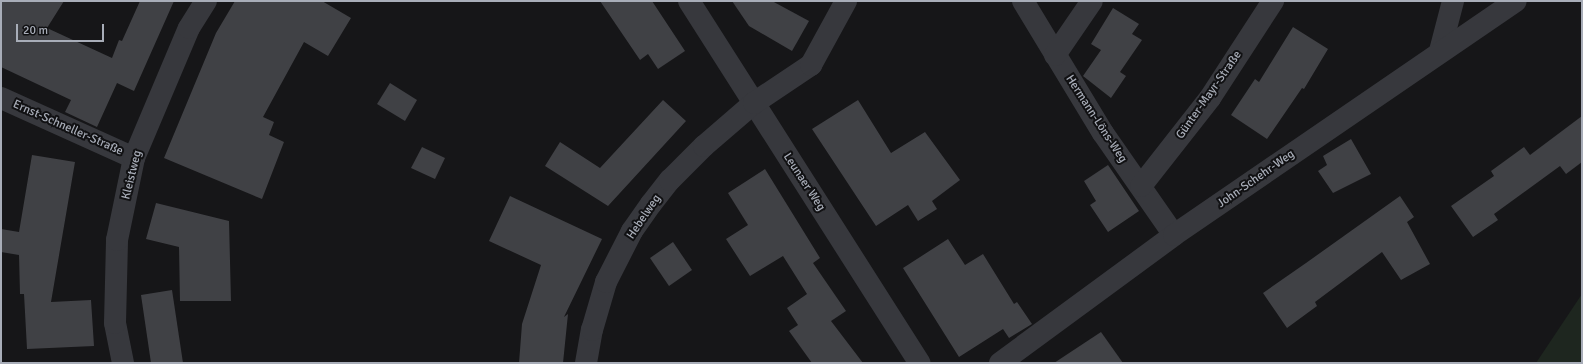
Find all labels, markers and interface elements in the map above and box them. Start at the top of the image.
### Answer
scale bar [18,16,106,42]
text: 20 m [23,23,48,38]
street label: Günter-Mayr-Straße [1173,48,1245,142]
street label: Hermann-Löns-Weg [1062,72,1130,166]
street label: Ernst-Schneller-Straße [11,97,125,159]
street label: John-Schehr-Weg [1215,147,1297,211]
street label: Kleistweg [119,149,145,201]
street label: Leunaer Weg [780,150,828,214]
street label: Hebelweg [624,192,664,242]

